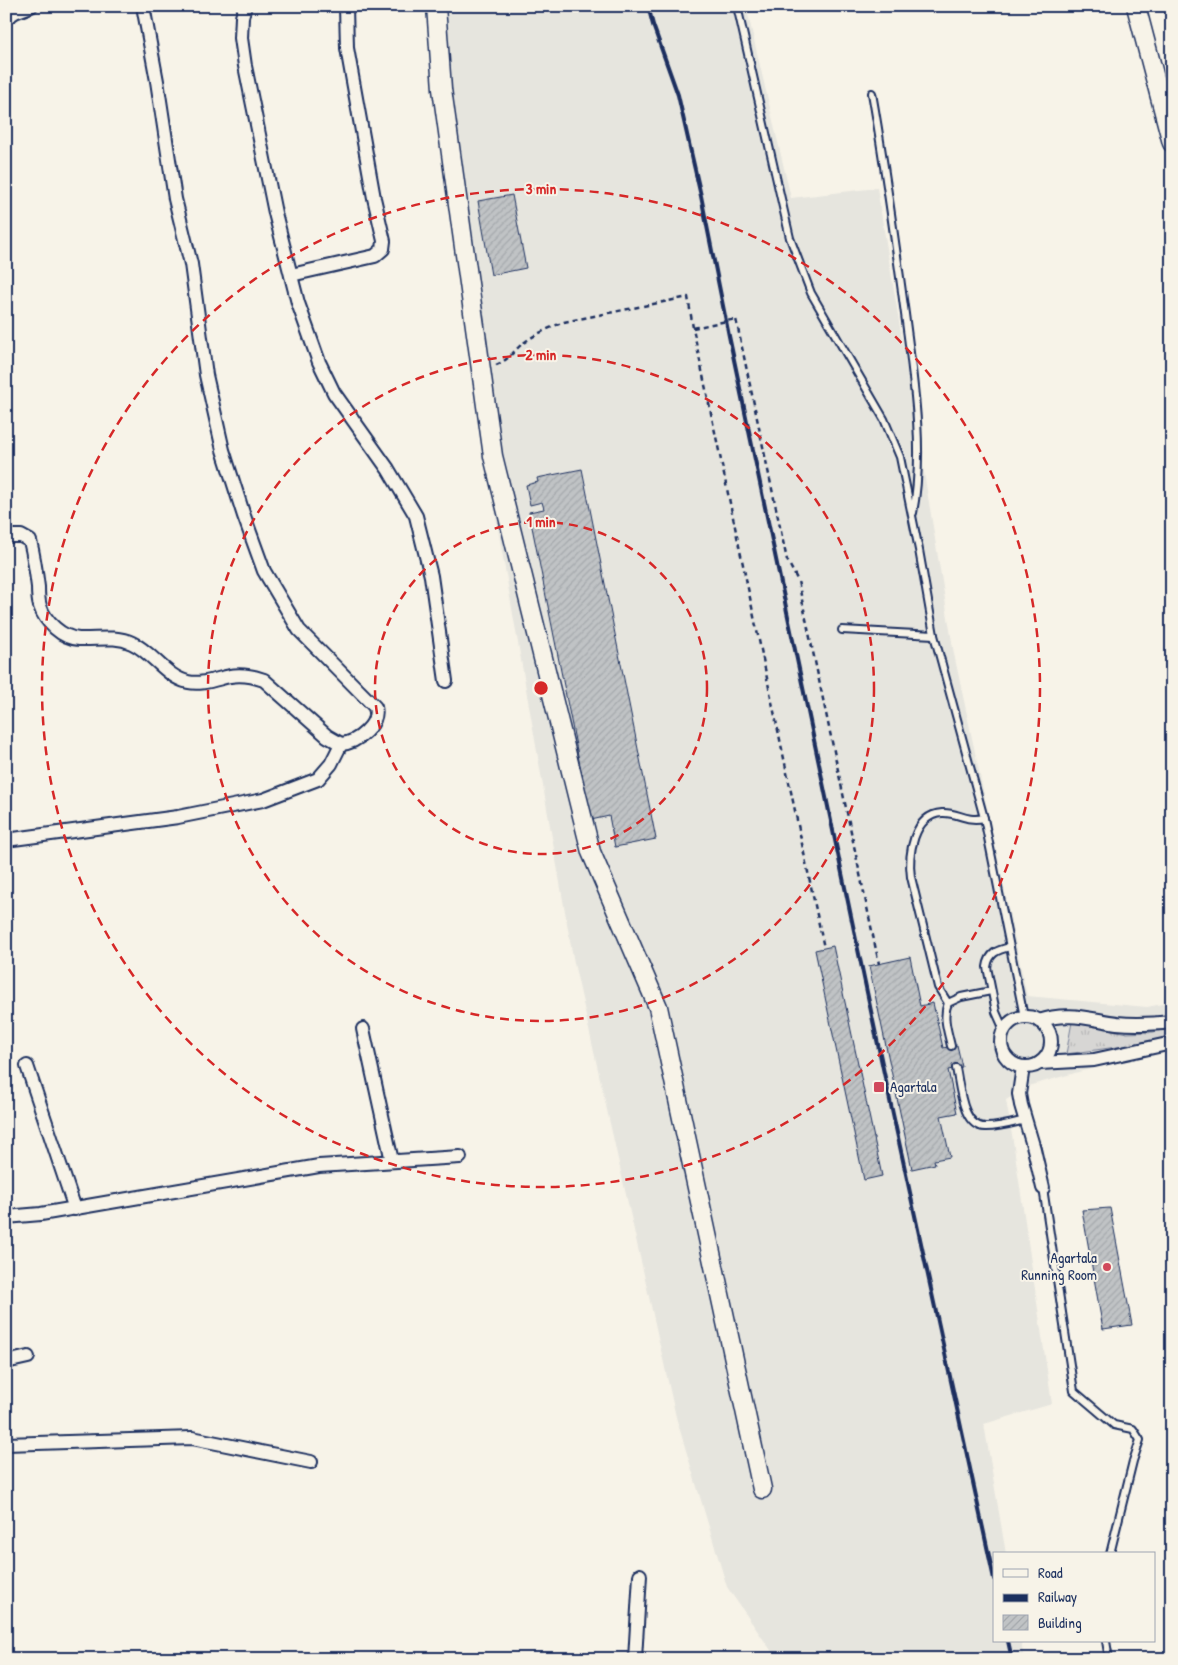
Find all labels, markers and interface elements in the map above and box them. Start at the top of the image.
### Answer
text: 3 min [526,178,556,199]
text: 2 min [526,344,557,365]
text: 1 min [526,511,556,532]
centre of rings [532,679,550,697]
place label: Agartala [890,1076,937,1097]
marker: Agartala [872,1080,886,1094]
place label: Agartala Running Room [1021,1247,1097,1285]
marker: Agartala Running Room [1101,1261,1113,1273]
legend [993,1552,1156,1642]
text: Road [1038,1562,1063,1583]
text: Railway [1038,1586,1077,1607]
text: Building [1038,1612,1082,1633]

